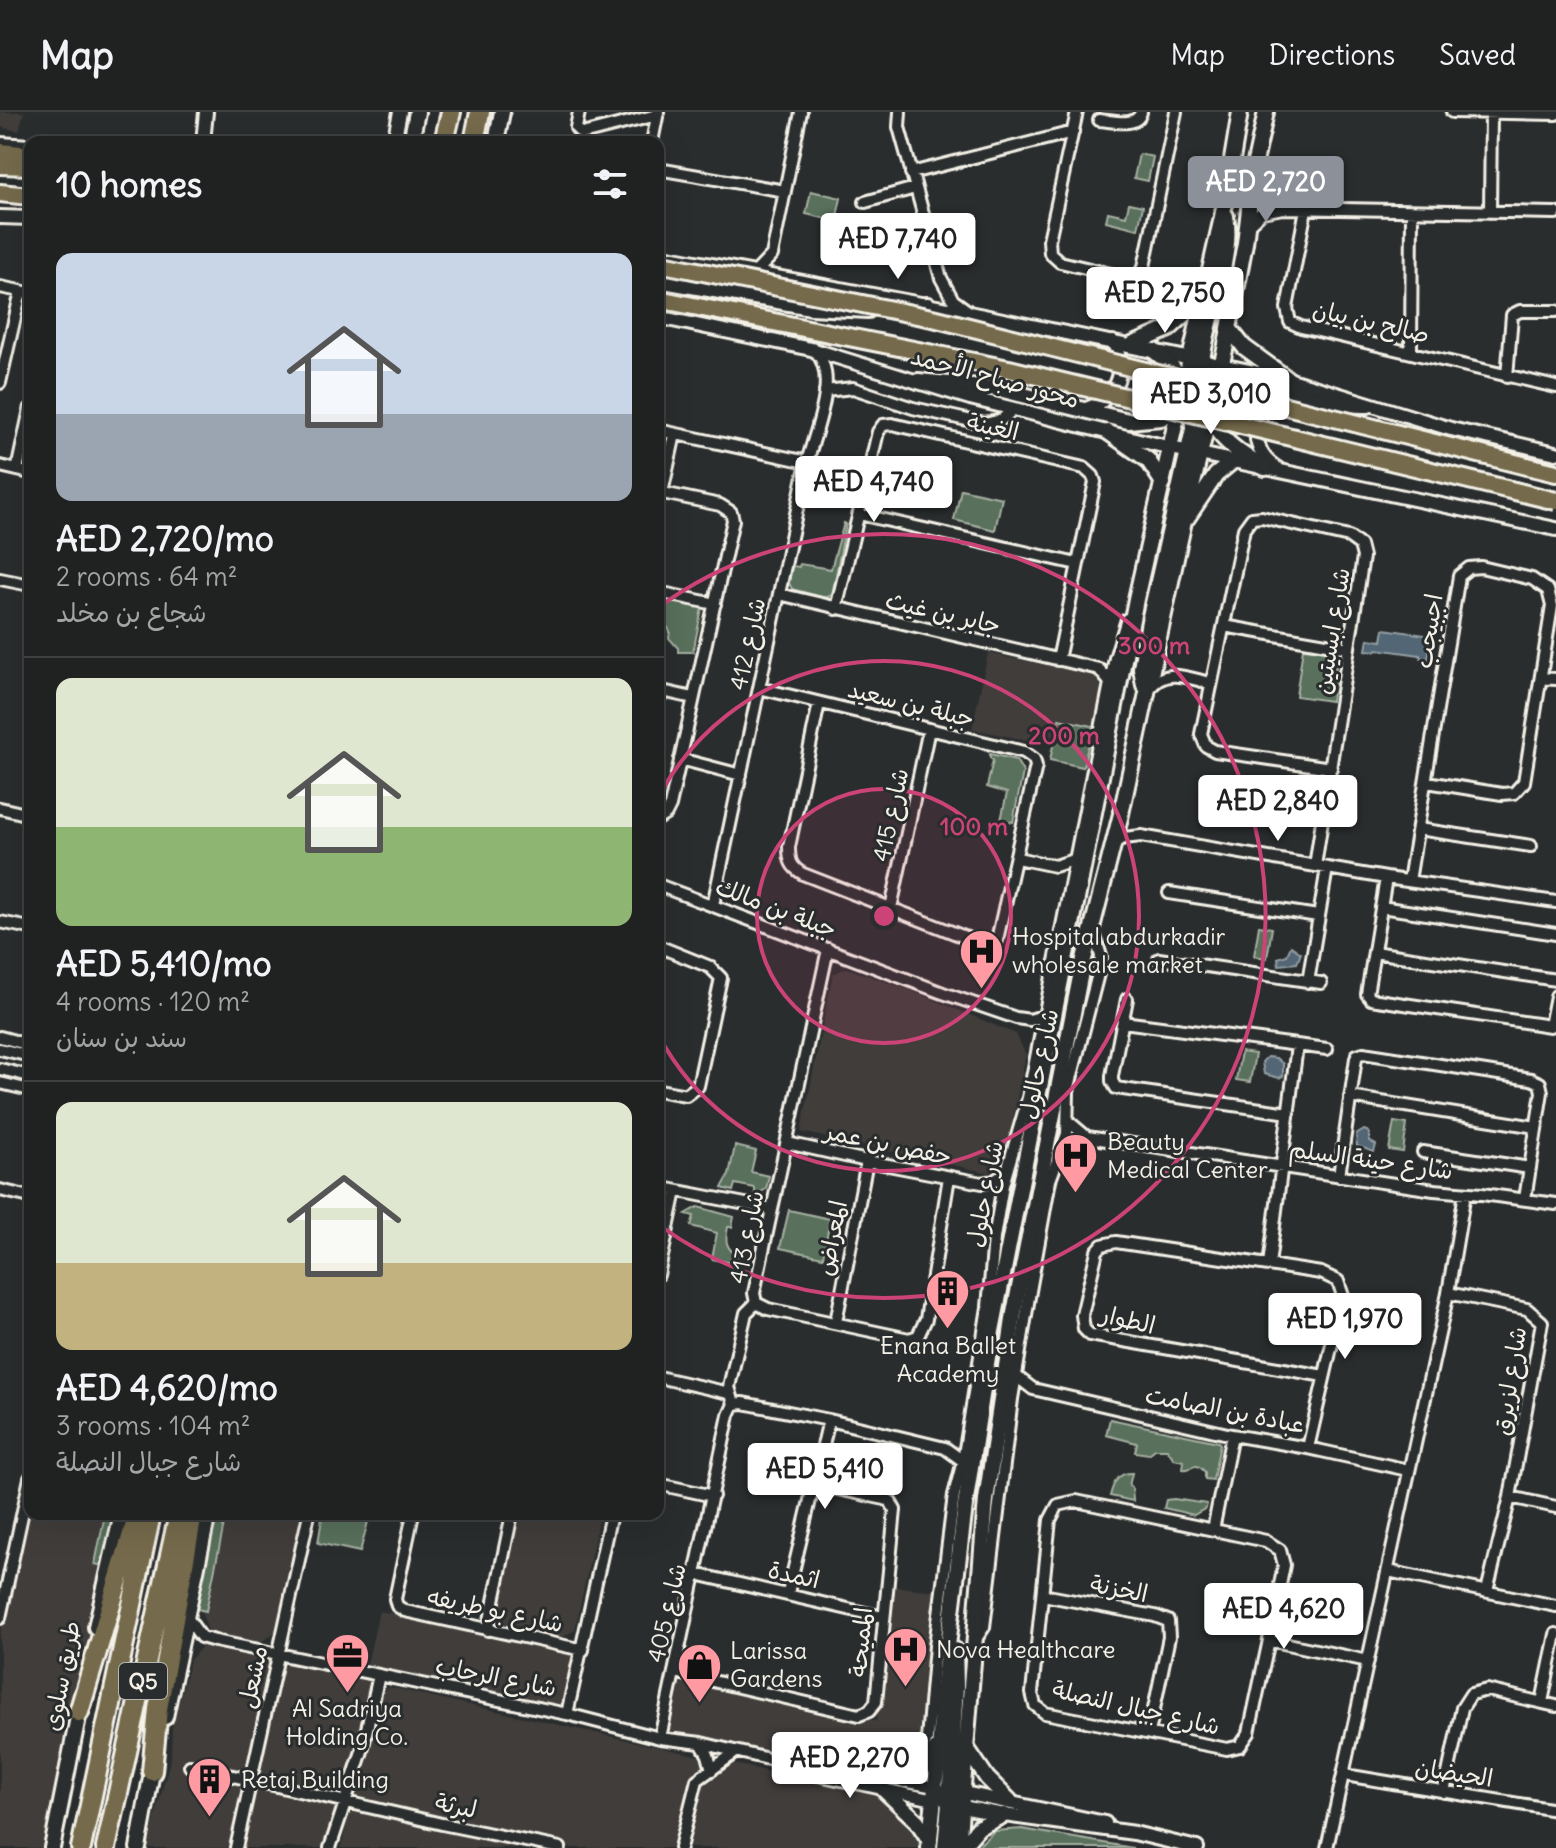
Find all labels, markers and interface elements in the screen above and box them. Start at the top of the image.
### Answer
text: Map [40,32,114,79]
text: Map [1170,37,1225,73]
text: Directions [1269,37,1395,73]
text: Saved [1439,37,1516,73]
pin: AED 2,720 [1174,156,1358,224]
icon: filters [588,162,632,206]
text: 10 homes [56,163,202,206]
text: AED 2,720 [1206,165,1326,198]
pin: AED 7,740 [806,213,990,281]
text: AED 7,740 [838,222,958,255]
pin: AED 2,750 [1073,267,1257,335]
text: AED 2,750 [1104,276,1226,309]
street label: صالح بن بيان [1309,293,1433,351]
icon: home [272,305,416,449]
street label: محور صباح الأحمد [907,339,1083,416]
pin: AED 3,010 [1119,368,1303,436]
text: AED 3,010 [1150,377,1272,410]
street label: الغينة [964,406,1022,447]
pin: AED 4,740 [782,456,966,524]
text: AED 4,740 [813,465,935,498]
text: AED 2,720/mo [56,517,274,560]
text: 2 rooms · 64 m² [56,560,238,593]
street label: شارع ابسيتين [1306,565,1359,697]
street label: جابر بن غيث [883,584,1004,640]
street label: اجبيجب [1407,591,1449,670]
street label: شارع 412 [723,595,774,693]
text: شجاع بن مخلد [56,596,207,629]
text: 300 m [1118,630,1190,660]
street label: جبلة بن سعيد [845,673,978,733]
text: 200 m [1028,720,1100,750]
icon: home [272,730,416,874]
street label: شارع 415 [866,765,917,865]
pin: AED 2,840 [1186,775,1370,843]
text: AED 2,840 [1216,784,1340,817]
text: 100 m [940,811,1008,841]
street label: جبلة بن مالك [712,870,841,944]
centre of rings [870,902,898,930]
place label: Hospital abdurkadir wholesale market [1012,921,1226,979]
hospital icon: Hospital abdurkadir wholesale market [957,927,1005,990]
text: AED 5,410/mo [56,942,272,985]
text: 4 rooms · 120 m² [56,985,250,1018]
street label: شارع حالول [1012,1006,1067,1122]
text: سند بن سنان [56,1021,187,1054]
street label: حفص بن عمر [820,1114,955,1171]
place label: Beauty Medical Center [1107,1126,1268,1184]
hospital icon: Beauty Medical Center [1052,1132,1100,1195]
street label: شارع حينة السلم [1287,1133,1455,1189]
street label: شارع حلول [959,1138,1012,1250]
icon: home [272,1154,416,1298]
street label: شارع 413 [722,1188,773,1287]
street label: المعراض [809,1198,853,1278]
building icon: Enana Ballet Academy [924,1268,972,1331]
pin: AED 1,970 [1253,1293,1437,1361]
street label: الطوار [1096,1298,1159,1341]
text: AED 1,970 [1286,1302,1404,1335]
street label: شارع لزيرق [1486,1324,1535,1438]
place label: Enana Ballet Academy [880,1330,1016,1388]
text: AED 4,620/mo [56,1366,278,1409]
street label: عبادة بن الصامت [1143,1379,1308,1439]
text: 3 rooms · 104 m² [56,1409,251,1442]
pin: AED 5,410 [733,1443,917,1511]
text: شارع جبال النصلة [56,1445,241,1478]
text: AED 5,410 [766,1452,884,1485]
street label: اثمدة [765,1554,823,1595]
street label: شارع 405 [640,1560,695,1666]
street label: الخزنة [1088,1568,1151,1608]
street label: شارع بو طريفه [424,1580,566,1641]
pin: AED 4,620 [1192,1583,1376,1651]
text: AED 4,620 [1222,1592,1346,1625]
street label: المميحة [842,1606,878,1678]
street label: طريق سلوى [36,1618,88,1734]
hospital icon: Nova Healthcare [881,1626,929,1689]
office icon: Al Sadriya Holding Co. [323,1631,371,1694]
place label: Nova Healthcare [936,1634,1116,1664]
place label: Larissa Gardens [730,1635,822,1693]
shop icon: Larissa Gardens [675,1641,723,1704]
street label: مشعل [231,1642,273,1711]
street label: شارع الرحاب [432,1650,559,1705]
road number: Q5 [119,1663,167,1699]
street label: شارع جبال النصلة [1049,1673,1223,1744]
place label: Al Sadriya Holding Co. [286,1693,408,1751]
pin: AED 2,270 [758,1732,942,1800]
text: AED 2,270 [790,1741,910,1774]
street label: الحيضان [1413,1751,1495,1793]
building icon: Retaj Building [186,1756,234,1819]
place label: Retaj Building [241,1764,389,1794]
street label: لبرثة [433,1786,480,1824]

